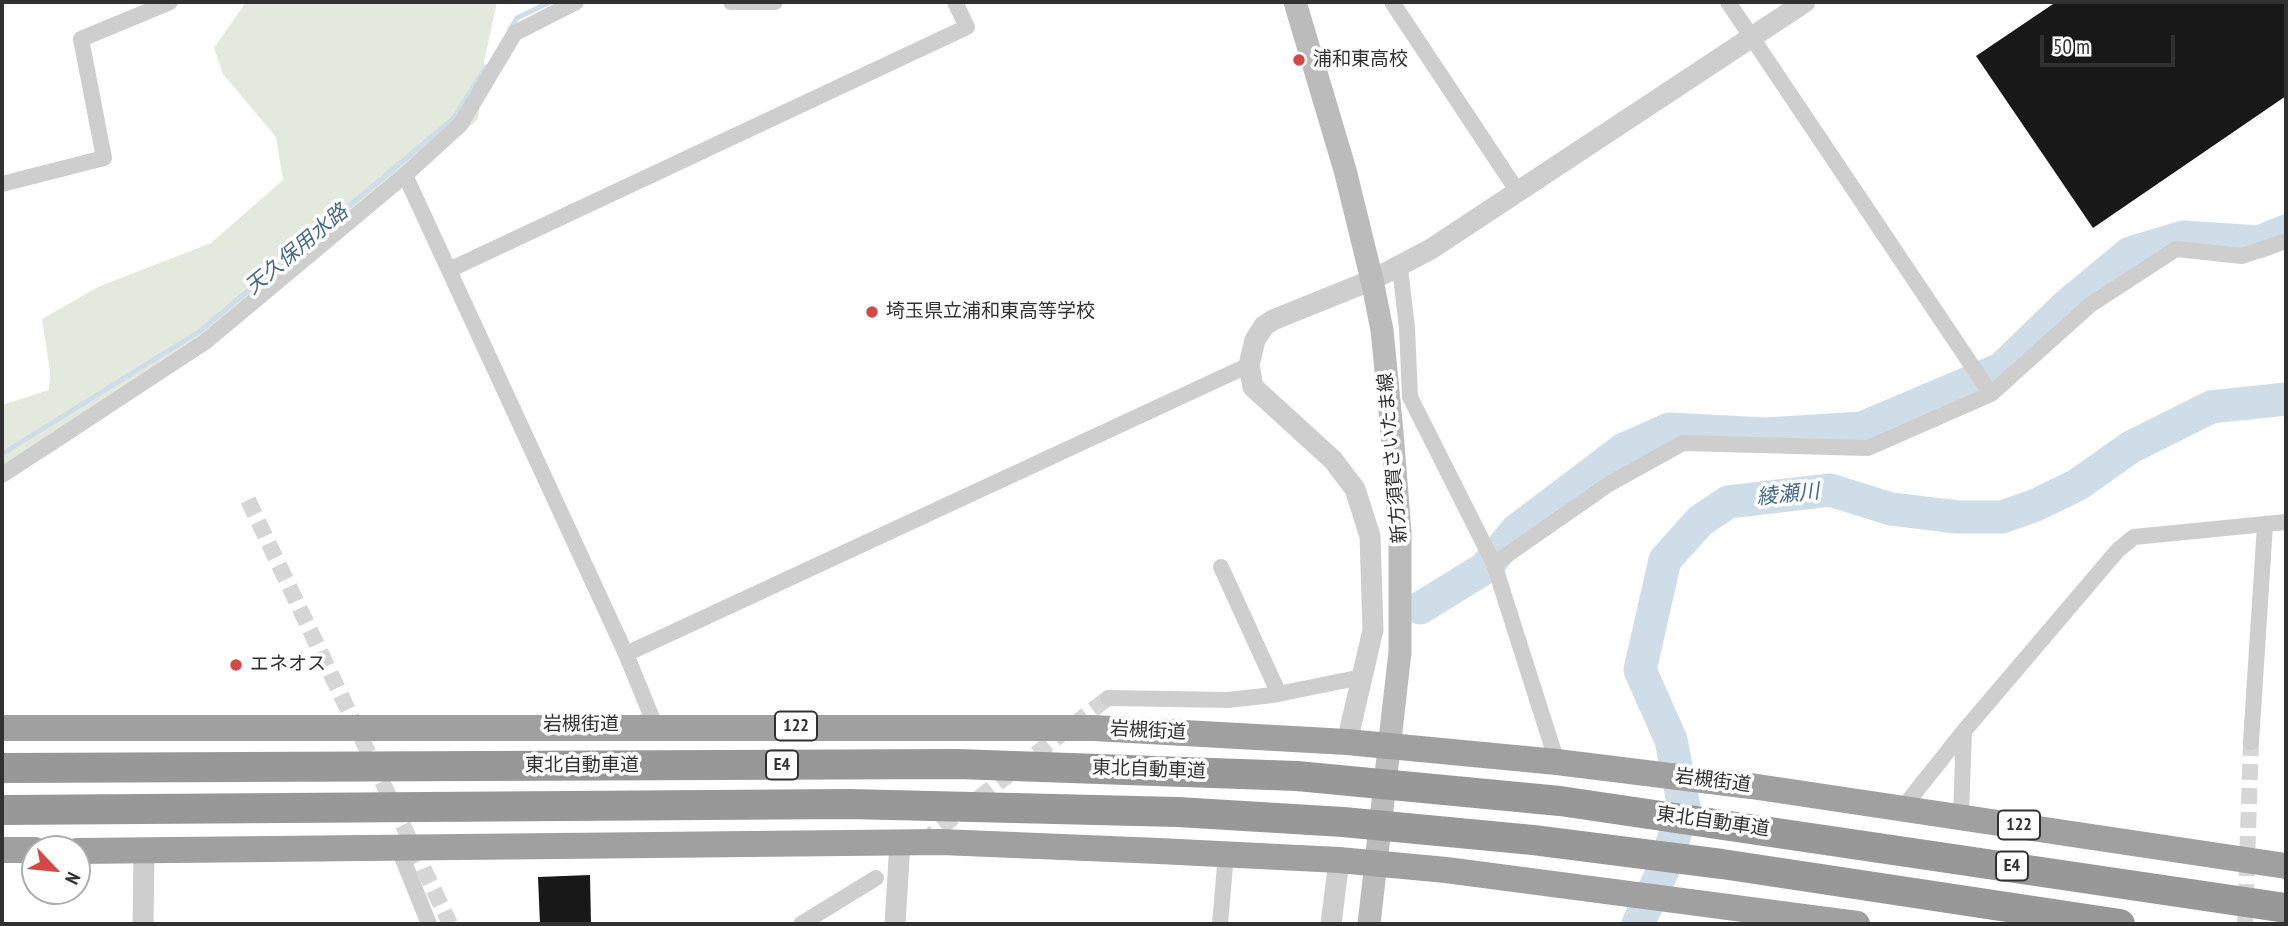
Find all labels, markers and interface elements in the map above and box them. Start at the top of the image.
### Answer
scale bar [2043,21,2178,65]
text: 50 m [2053,33,2090,60]
place label: 浦和東高校 [1313,49,1408,71]
marker: 浦和東高校 [1291,52,1307,68]
water label: 天久保用水路 [241,200,353,300]
place label: 埼玉県立浦和東高等学校 [886,301,1095,323]
marker: 埼玉県立浦和東高等学校 [864,304,880,320]
street label: 新方須賀さいたま線 [1374,372,1412,544]
water label: 綾瀬川 [1755,479,1821,511]
place label: エネオス [250,654,326,676]
marker: エネオス [228,657,244,673]
road number: 122 [775,712,817,740]
street label: 岩槻街道 [543,714,619,736]
street label: 岩槻街道 [1109,718,1187,744]
road number: E4 [766,750,798,780]
street label: 東北自動車道 [525,755,639,777]
street label: 東北自動車道 [1092,757,1206,783]
street label: 岩槻街道 [1674,765,1752,797]
street label: 東北自動車道 [1655,803,1771,841]
road number: 122 [1998,810,2040,840]
north arrow [21,835,91,905]
road number: E4 [1996,852,2028,880]
text: N [60,868,86,888]

